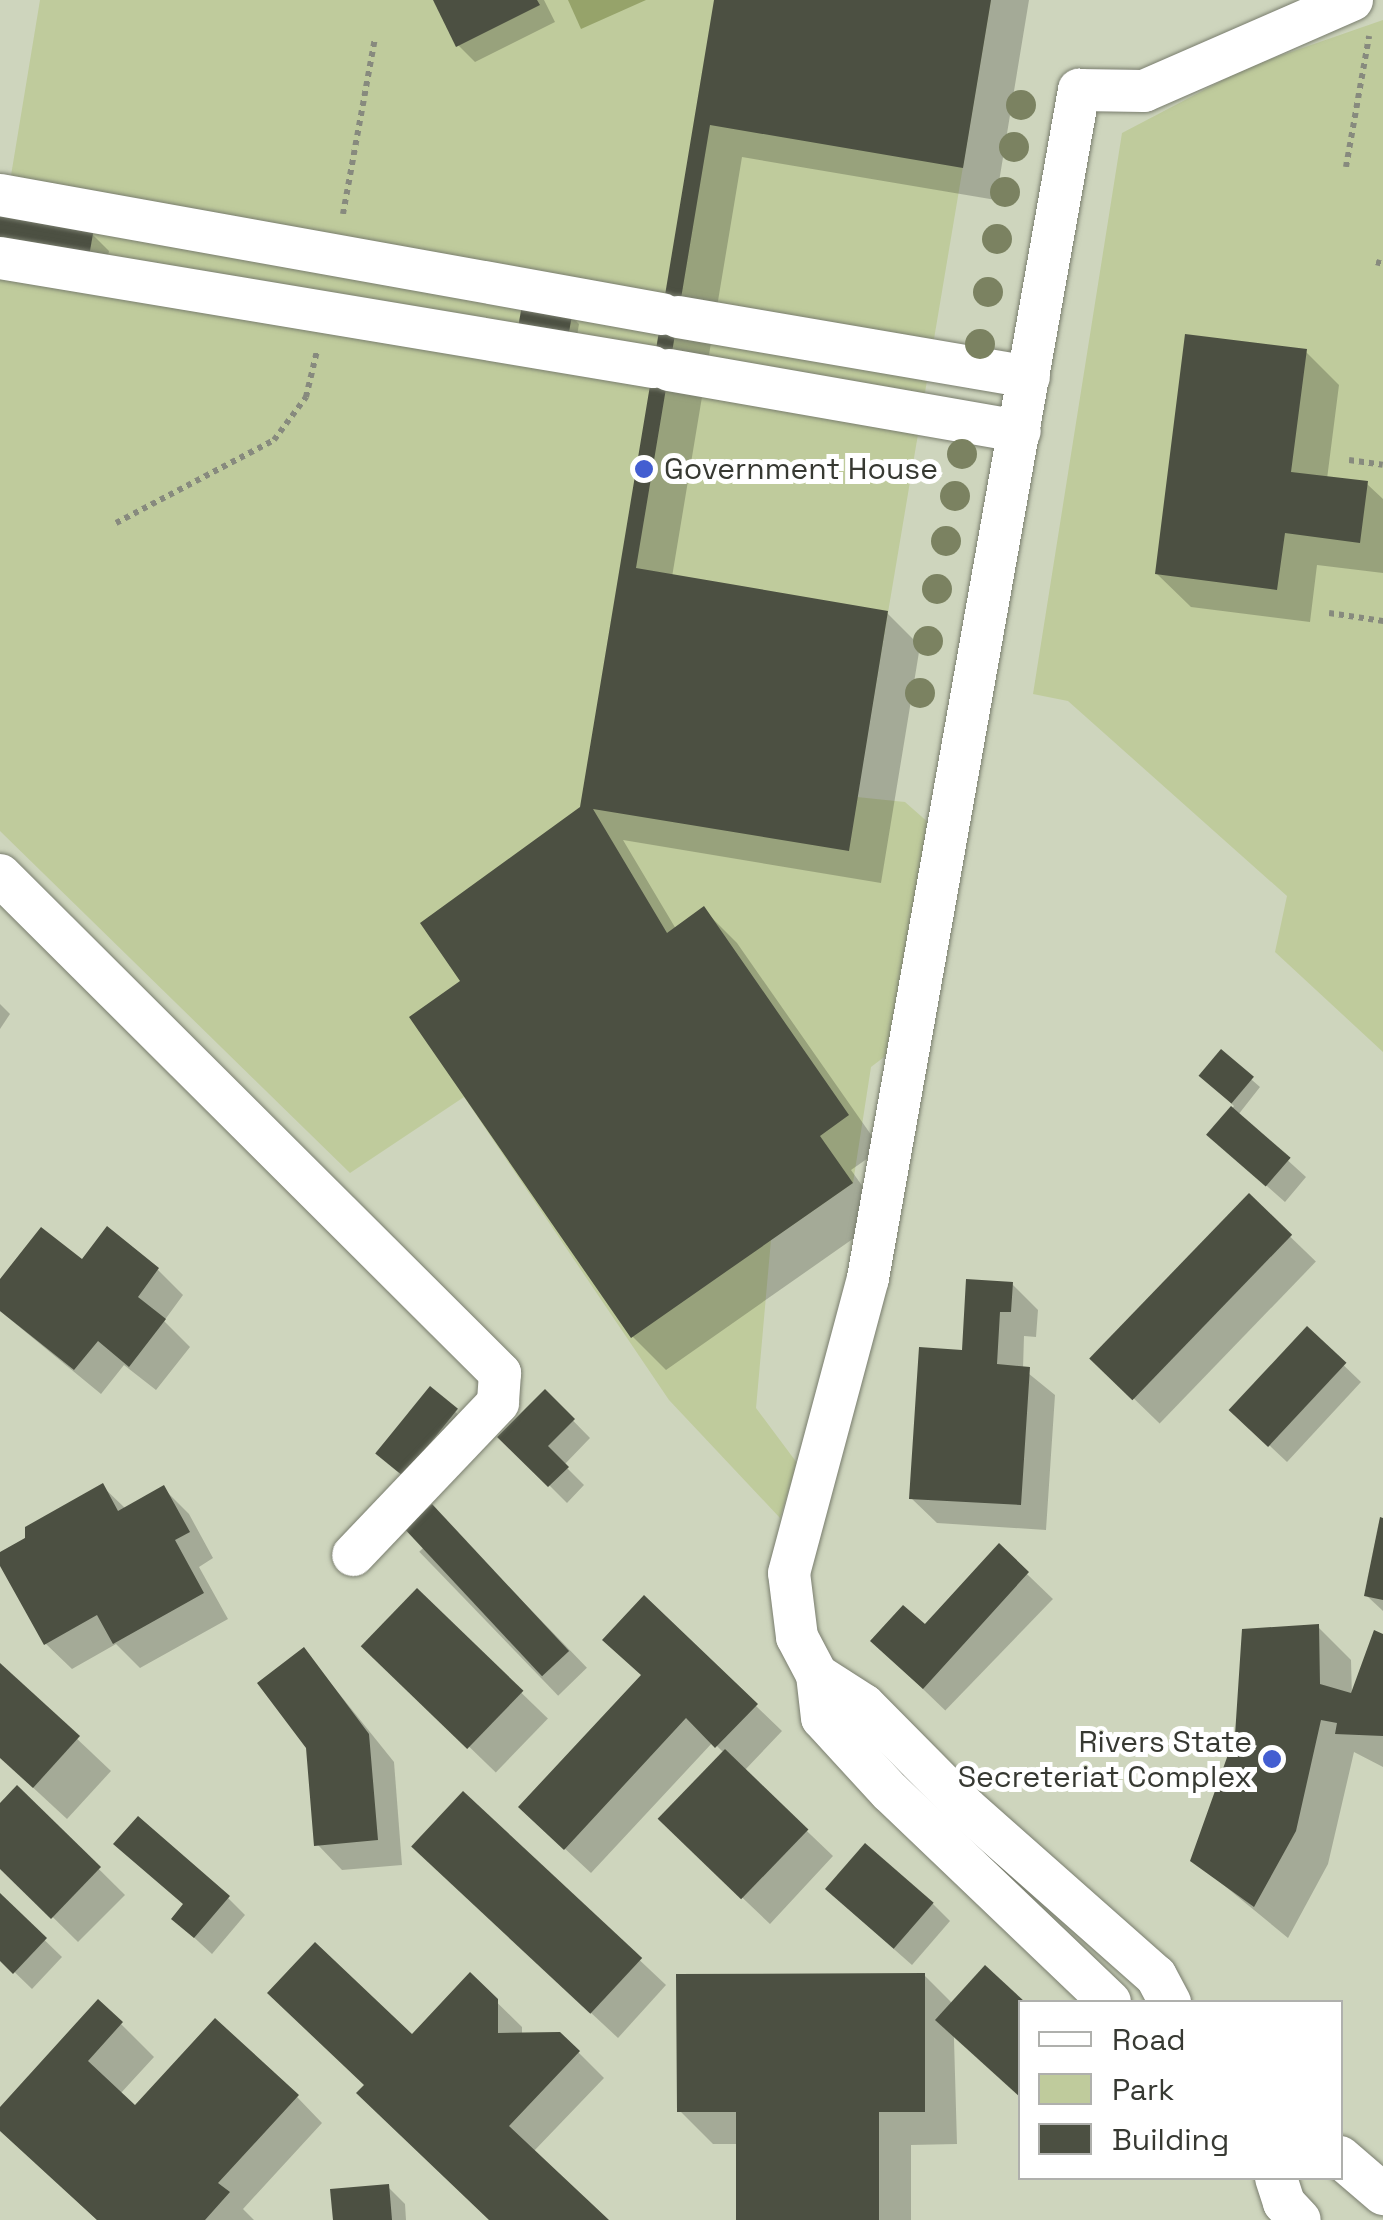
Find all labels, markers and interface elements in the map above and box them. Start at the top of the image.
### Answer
place label: Government House [664,451,938,487]
marker: Government House [633,458,655,480]
place label: Rivers State Secreteriat Complex [958,1724,1252,1794]
marker: Rivers State Secreteriat Complex [1261,1748,1283,1770]
legend [1018,2000,1343,2180]
text: Road [1112,2020,1186,2059]
text: Park [1112,2070,1174,2109]
text: Building [1112,2120,1229,2159]

